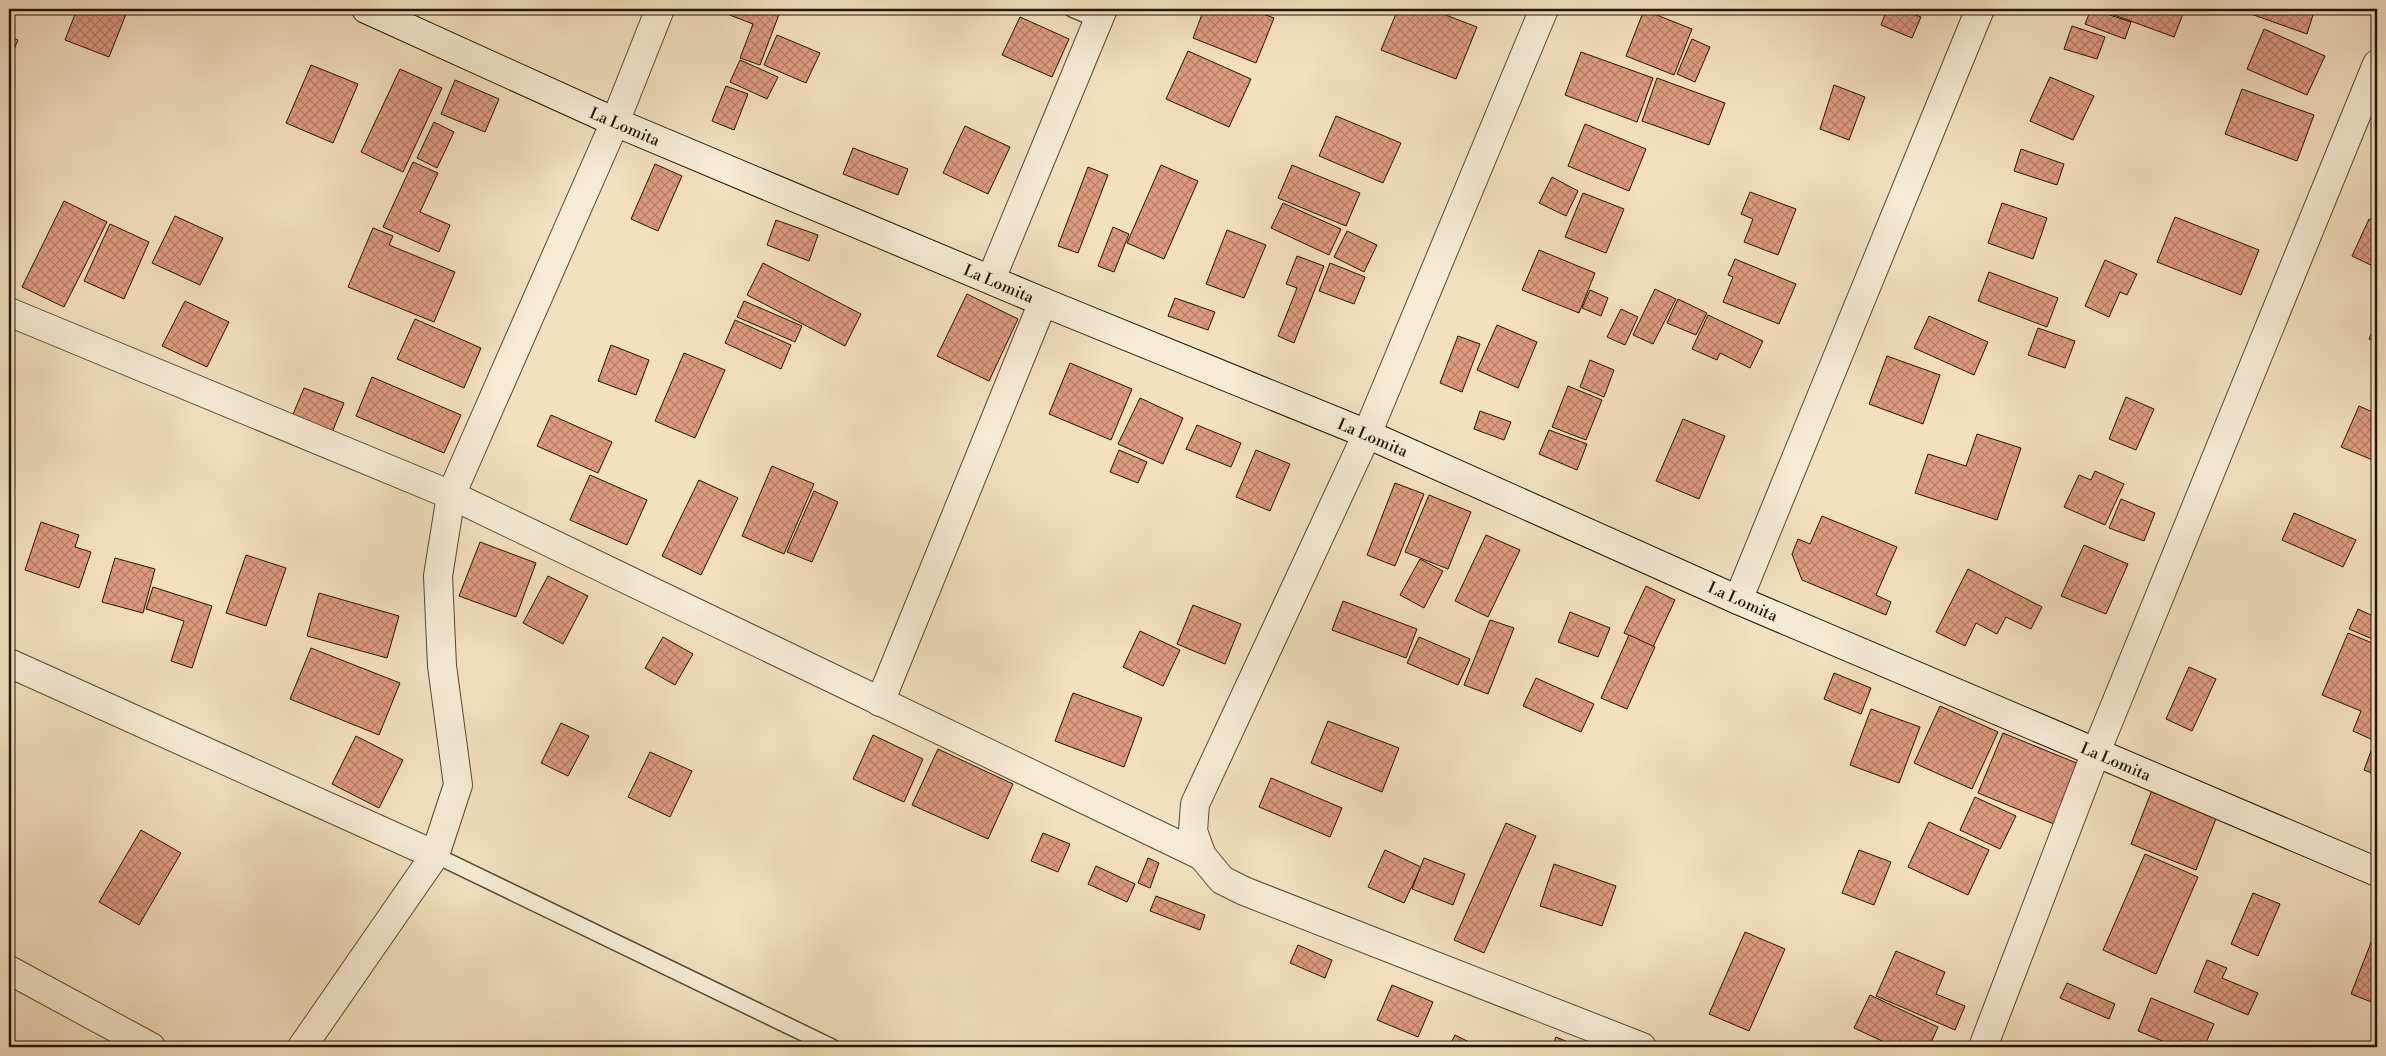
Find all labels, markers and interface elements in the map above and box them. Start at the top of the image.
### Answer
street label: La Lomita [586,103,664,151]
street label: La Lomita [960,260,1038,308]
street label: La Lomita [1334,414,1412,462]
street label: La Lomita [1704,578,1782,627]
street label: La Lomita [2077,738,2155,786]

